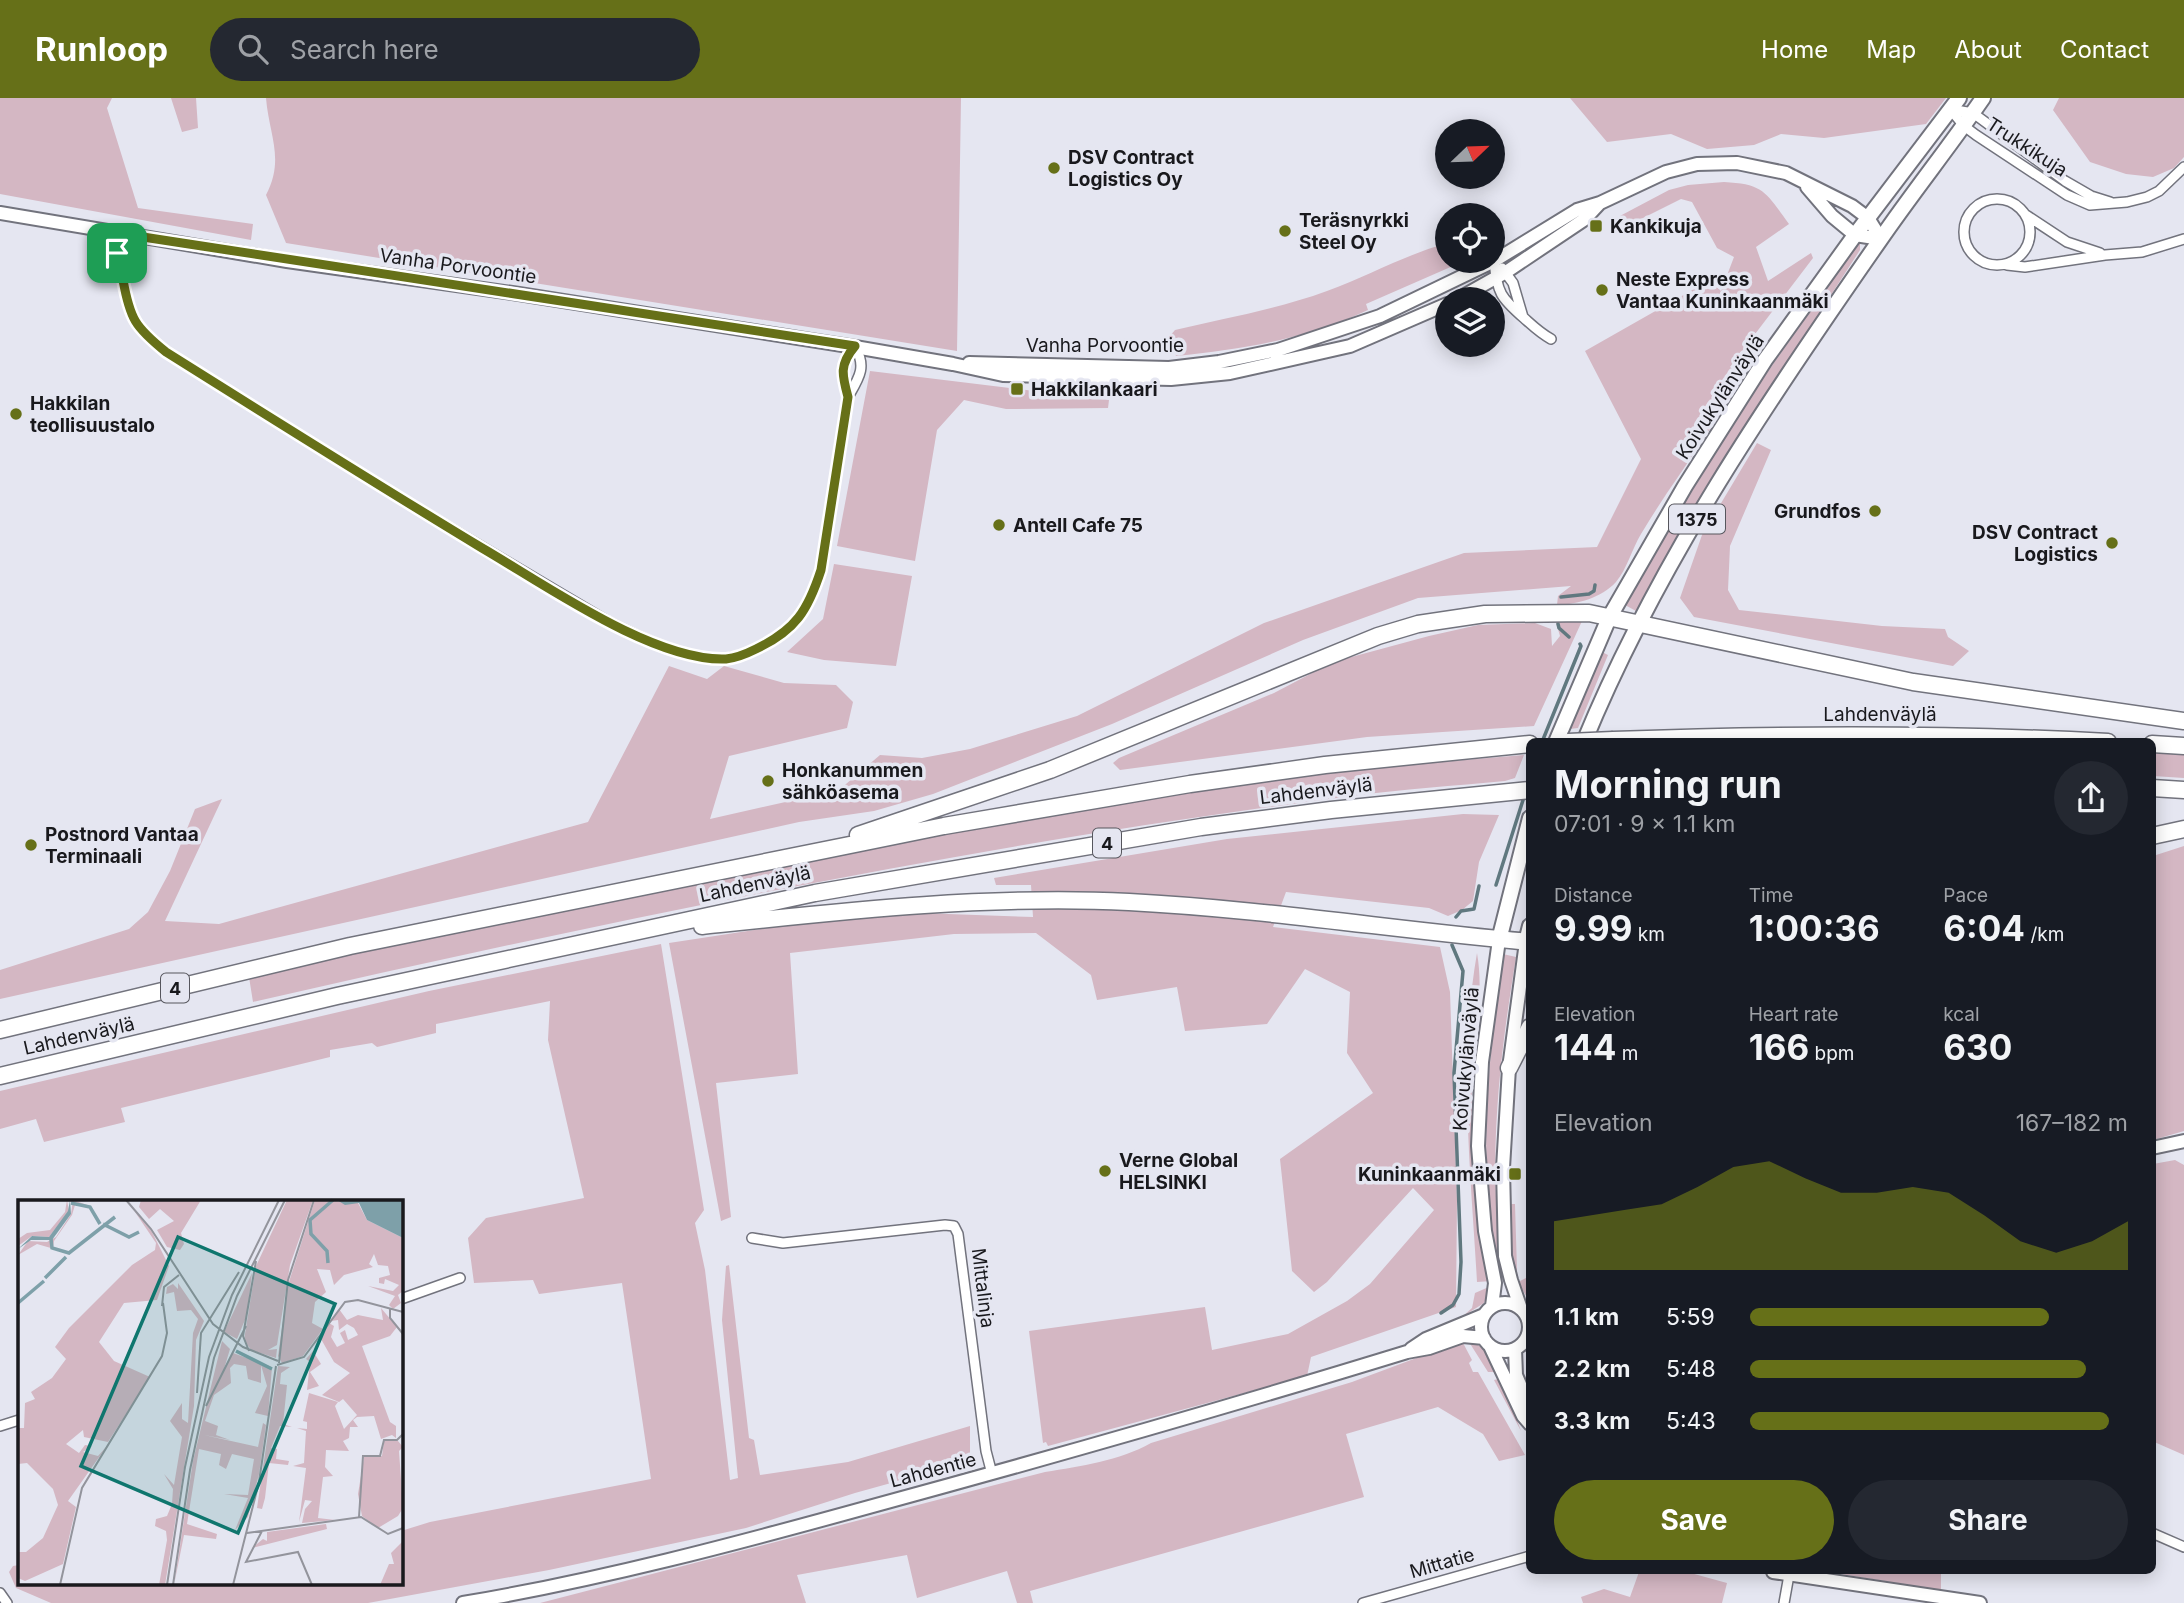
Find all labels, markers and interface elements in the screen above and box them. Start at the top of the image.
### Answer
search box [210,18,700,81]
text: Runloop [35,29,168,69]
icon: search [234,30,272,68]
text: Search here [290,34,439,65]
text: Home [1761,35,1828,64]
text: Map [1866,35,1916,64]
text: About [1954,35,2022,64]
text: Contact [2060,35,2149,64]
street label: Trukkikuja [1982,112,2072,182]
north arrow [1435,119,1505,189]
map controls [1435,119,1505,357]
place label: DSV Contract Logistics Oy [1068,146,1194,191]
marker: DSV Contract Logistics Oy [1046,160,1062,176]
button: locate [1435,203,1505,273]
place label: Teräsnyrkki Steel Oy [1299,209,1409,254]
place label: Kankikuja [1610,215,1702,238]
marker: Kankikuja [1588,218,1604,234]
pin [87,223,147,283]
marker: Teräsnyrkki Steel Oy [1277,223,1293,239]
icon: arrive [98,234,136,272]
street label: Vanha Porvoontie [378,244,538,288]
place label: Neste Express Vantaa Kuninkaanmäki [1616,268,1829,313]
marker: Neste Express Vantaa Kuninkaanmäki [1594,282,1610,298]
button: layers [1435,287,1505,357]
street label: Koivukylänväylä [1671,330,1769,464]
street label: Vanha Porvoontie [1026,334,1184,357]
place label: Hakkilankaari [1031,378,1158,401]
marker: Hakkilankaari [1009,381,1025,397]
place label: Hakkilan teollisuustalo [30,392,155,437]
marker: Hakkilan teollisuustalo [8,406,24,422]
place label: Grundfos [1774,500,1861,523]
marker: Grundfos [1867,503,1883,519]
road number: 1375 [1669,505,1725,534]
place label: Antell Cafe 75 [1013,514,1143,537]
marker: Antell Cafe 75 [991,517,1007,533]
place label: DSV Contract Logistics [1972,521,2098,566]
marker: DSV Contract Logistics [2104,535,2120,551]
street label: Lahdenväylä [1823,703,1937,726]
place label: Honkanummen sähköasema [782,759,923,804]
text: Morning run [1554,761,1782,807]
button: share [2054,761,2128,835]
marker: Honkanummen sähköasema [760,773,776,789]
street label: Lahdenväylä [1258,773,1374,809]
text: 07:01 · 9 × 1.1 km [1554,810,1735,838]
place label: Postnord Vantaa Terminaali [45,823,199,868]
road number: 4 [1093,828,1121,858]
marker: Postnord Vantaa Terminaali [23,837,39,853]
street label: Lahdenväylä [697,861,813,907]
text: Distance [1554,884,1632,907]
text: Time [1749,884,1793,907]
text: Pace [1943,884,1988,907]
text: 9.99 [1554,907,1632,949]
text: 1:00:36 [1749,907,1880,949]
text: 6:04 [1943,907,2025,949]
text: km [1632,923,1665,946]
text: /km [2025,923,2064,946]
road number: 4 [161,974,189,1002]
street label: Koivukylänväylä [1448,986,1484,1132]
text: Elevation [1554,1003,1635,1026]
text: Heart rate [1749,1003,1839,1026]
text: kcal [1943,1003,1980,1026]
street label: Lahdenväylä [21,1012,137,1060]
text: 144 [1554,1026,1616,1068]
text: 166 [1749,1026,1809,1068]
text: 630 [1943,1026,2012,1068]
text: m [1616,1042,1638,1065]
text: bpm [1809,1042,1854,1065]
text: Elevation [1554,1109,1653,1137]
text: 167–182 m [2016,1109,2128,1137]
place label: Verne Global HELSINKI [1119,1149,1238,1194]
marker: Verne Global HELSINKI [1097,1163,1113,1179]
place label: Kuninkaanmäki [1358,1163,1501,1186]
marker: Kuninkaanmäki [1507,1166,1523,1182]
inset map [18,1200,402,1586]
street label: Mittalinja [967,1247,999,1329]
text: 1.1 km [1554,1303,1619,1331]
text: 5:59 [1666,1303,1715,1331]
text: 2.2 km [1554,1355,1630,1383]
text: 5:48 [1666,1355,1716,1383]
text: 3.3 km [1554,1407,1630,1435]
text: 5:43 [1666,1407,1716,1435]
street label: Lahdentie [887,1447,979,1493]
button: Save [1554,1480,1834,1560]
button: Share [1848,1480,2128,1560]
street label: Mittatie [1407,1543,1477,1583]

